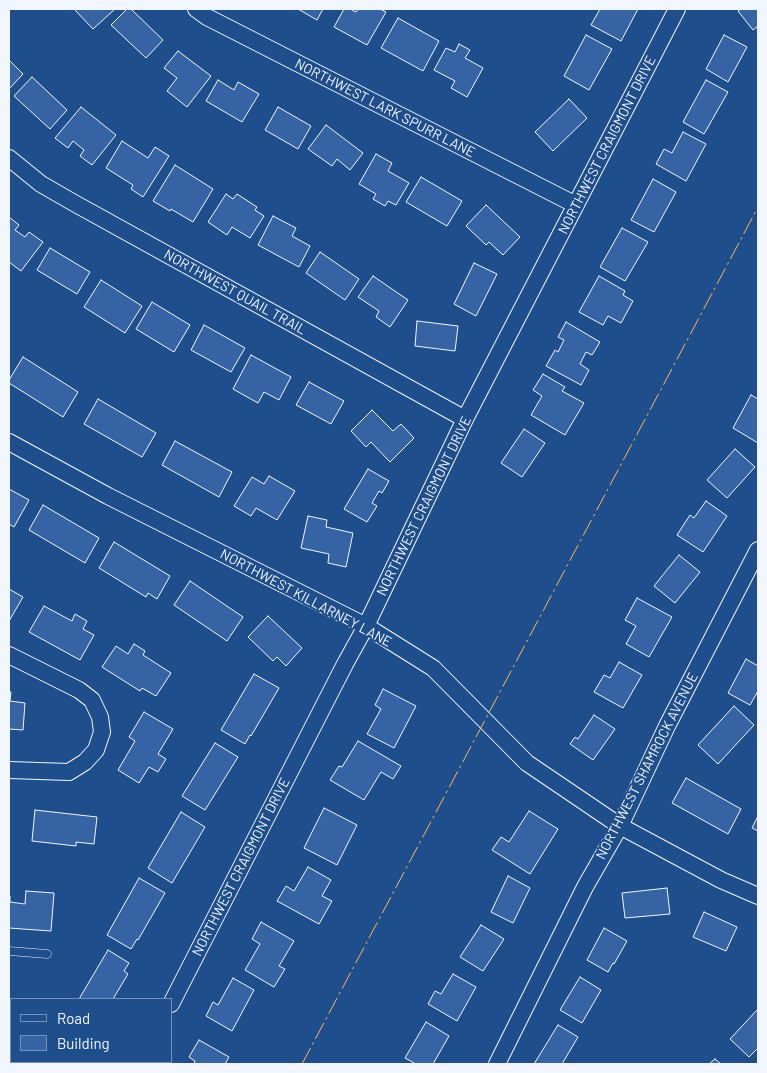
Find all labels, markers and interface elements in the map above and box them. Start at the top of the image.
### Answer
street label: NORTHWEST CRAIGMONT DRIVE [555,53,659,237]
street label: NORTHWEST LARK SPURR LANE [292,55,478,161]
street label: NORTHWEST QUAIL TRAIL [161,246,309,338]
street label: NORTHWEST CRAIGMONT DRIVE [373,413,475,599]
street label: NORTHWEST KILLARNEY LANE [217,546,395,650]
street label: NORTHWEST SHAMROCK AVENUE [592,670,702,862]
street label: NORTHWEST CRAIGMONT DRIVE [189,775,293,959]
legend [10,998,172,1063]
text: Road [57,1009,90,1027]
text: Building [57,1034,110,1052]

